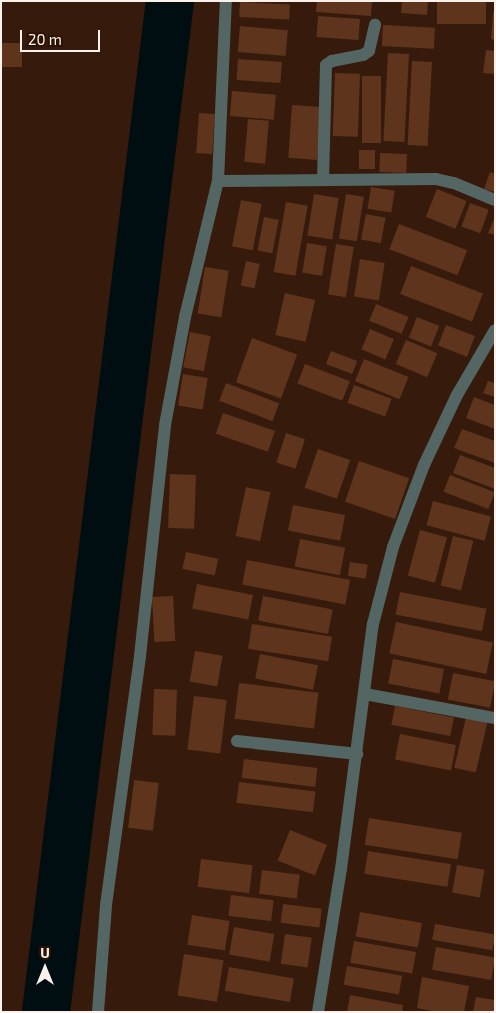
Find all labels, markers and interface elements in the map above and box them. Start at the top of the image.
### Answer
scale bar [22,20,102,52]
text: 20 m [28,30,62,48]
north arrow [20,943,70,993]
text: U [40,944,50,961]

